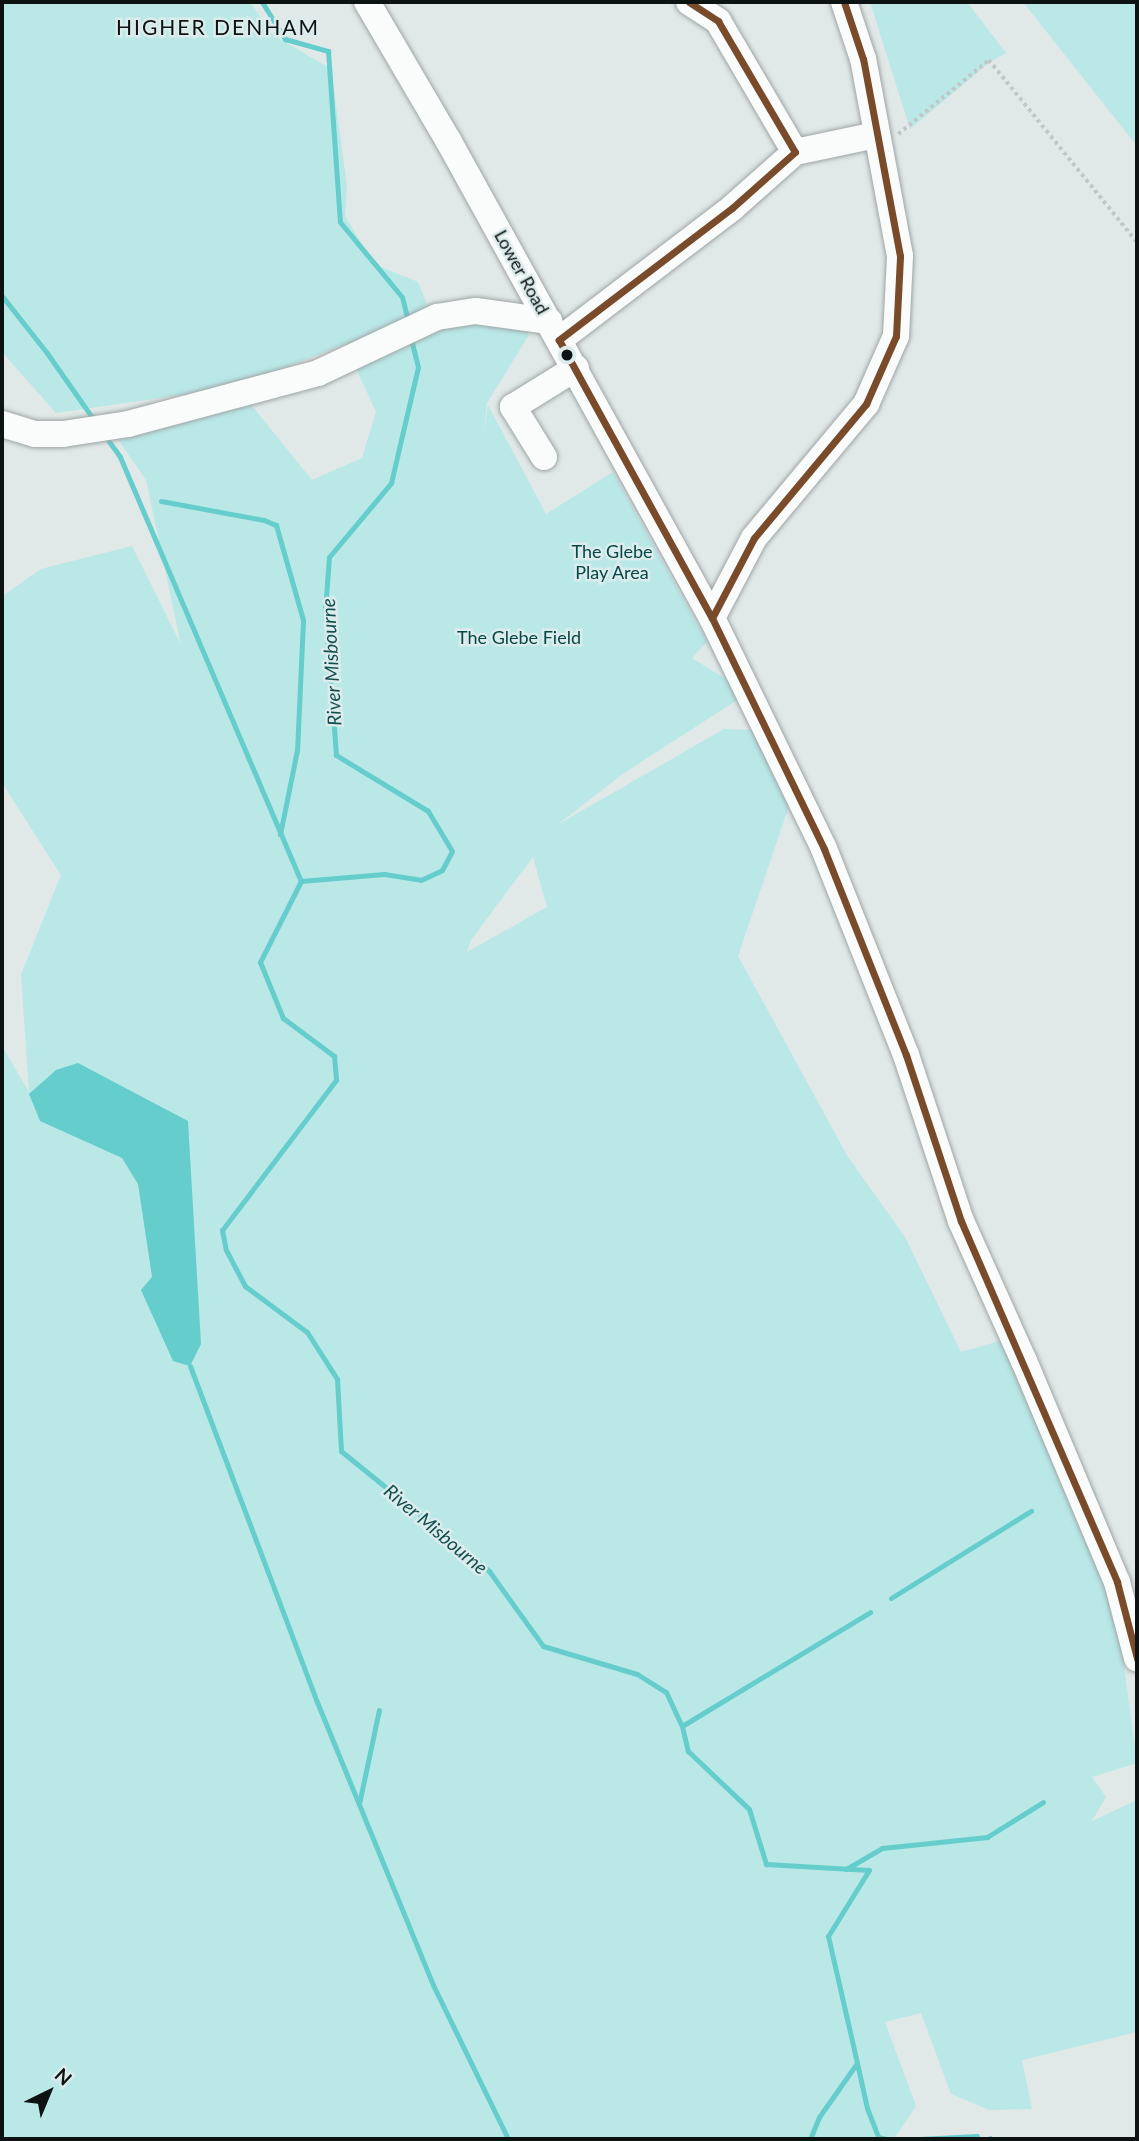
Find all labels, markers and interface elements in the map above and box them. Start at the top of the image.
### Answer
district label: HIGHER DENHAM [118,14,318,40]
street label: Lower Road [490,226,554,318]
unlabelled marker [560,348,574,362]
park label: The Glebe Play Area [571,541,653,584]
water label: River Misbourne [316,597,346,727]
park label: The Glebe Field [457,626,581,648]
water label: River Misbourne [380,1479,492,1579]
north arrow [14,2057,84,2127]
text: N [50,2063,77,2090]

